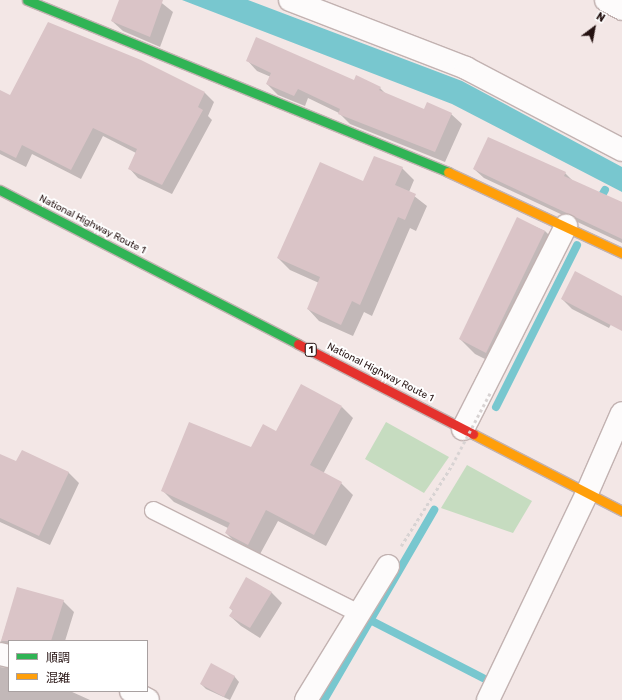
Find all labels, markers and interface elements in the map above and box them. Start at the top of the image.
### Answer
north arrow [574,8,614,48]
text: N [594,10,607,25]
street label: National Highway Route 1 [37,193,147,257]
street label: National Highway Route 1 [325,341,435,405]
road number: 1 [304,343,318,357]
legend [8,640,148,692]
text: 順調 [46,651,70,665]
text: 混雑 [46,671,70,685]

